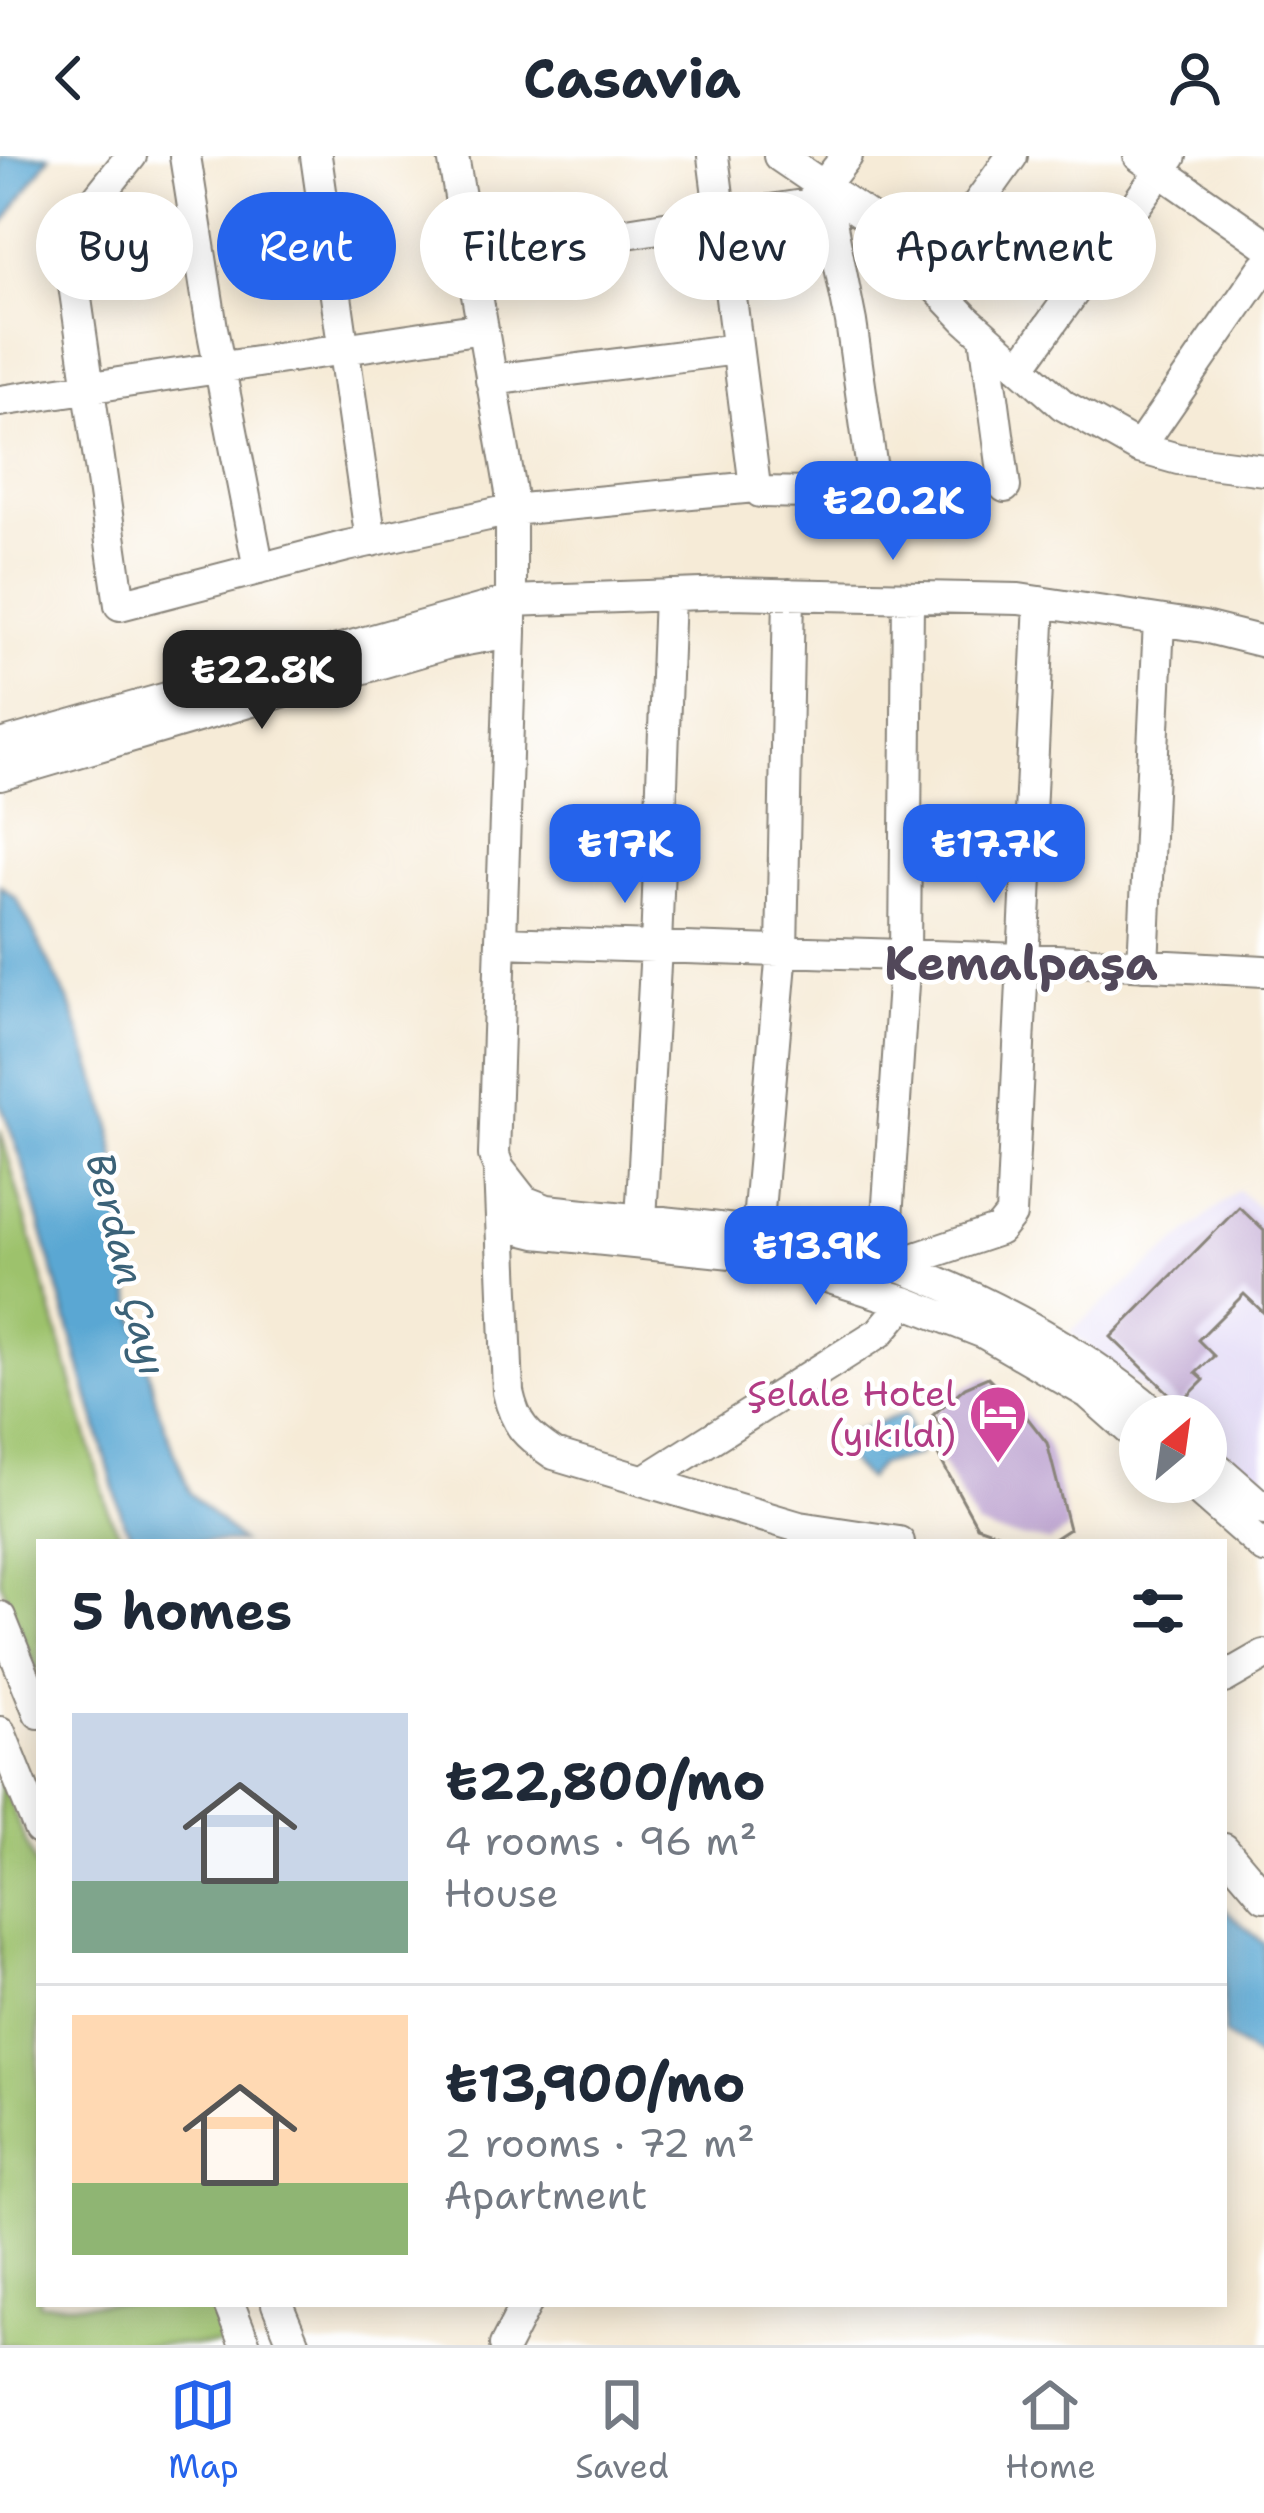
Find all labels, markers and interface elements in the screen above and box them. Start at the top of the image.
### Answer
text: Casavia [523,42,741,114]
icon: back [36,45,102,111]
icon: person [1162,45,1228,111]
chip: Buy [36,192,193,300]
chip: Rent [217,192,396,300]
chip: Filters [420,192,630,300]
chip: New [654,192,829,300]
chip: Apartment [853,192,1156,300]
pin: ₺20.2K [795,461,991,563]
text: ₺20.2K [822,474,964,526]
pin: ₺22.8K [164,630,360,732]
text: ₺22.8K [190,643,334,695]
pin: ₺17K [554,804,696,906]
pin: ₺17.7K [896,804,1092,906]
text: ₺17K [577,817,673,869]
text: ₺17.7K [930,817,1058,869]
district label: Kemalpaşa [884,931,1158,995]
water label: Berdan Çayı [74,1147,180,1381]
pin: ₺13.9K [718,1206,914,1308]
text: ₺13.9K [751,1219,881,1271]
place label: Şelale Hotel (yıkıldı) [747,1369,956,1459]
hotel icon: Şelale Hotel (yıkıldı) [967,1383,1029,1465]
north arrow [1119,1395,1227,1503]
map controls [1119,1395,1227,1503]
text: 5 homes [72,1577,292,1645]
icon: filters [1125,1578,1191,1644]
text: ₺22,800/mo [444,1747,766,1815]
icon: home [168,1761,312,1905]
text: 4 rooms · 96 m² [444,1815,757,1867]
text: House [444,1867,559,1919]
text: ₺13,900/mo [444,2049,745,2117]
icon: home [168,2063,312,2207]
text: 2 rooms · 72 m² [444,2117,755,2169]
text: Apartment [444,2169,647,2221]
tab: Map [168,2372,239,2489]
tab: Saved [575,2372,669,2489]
tab: Home [1005,2372,1096,2489]

